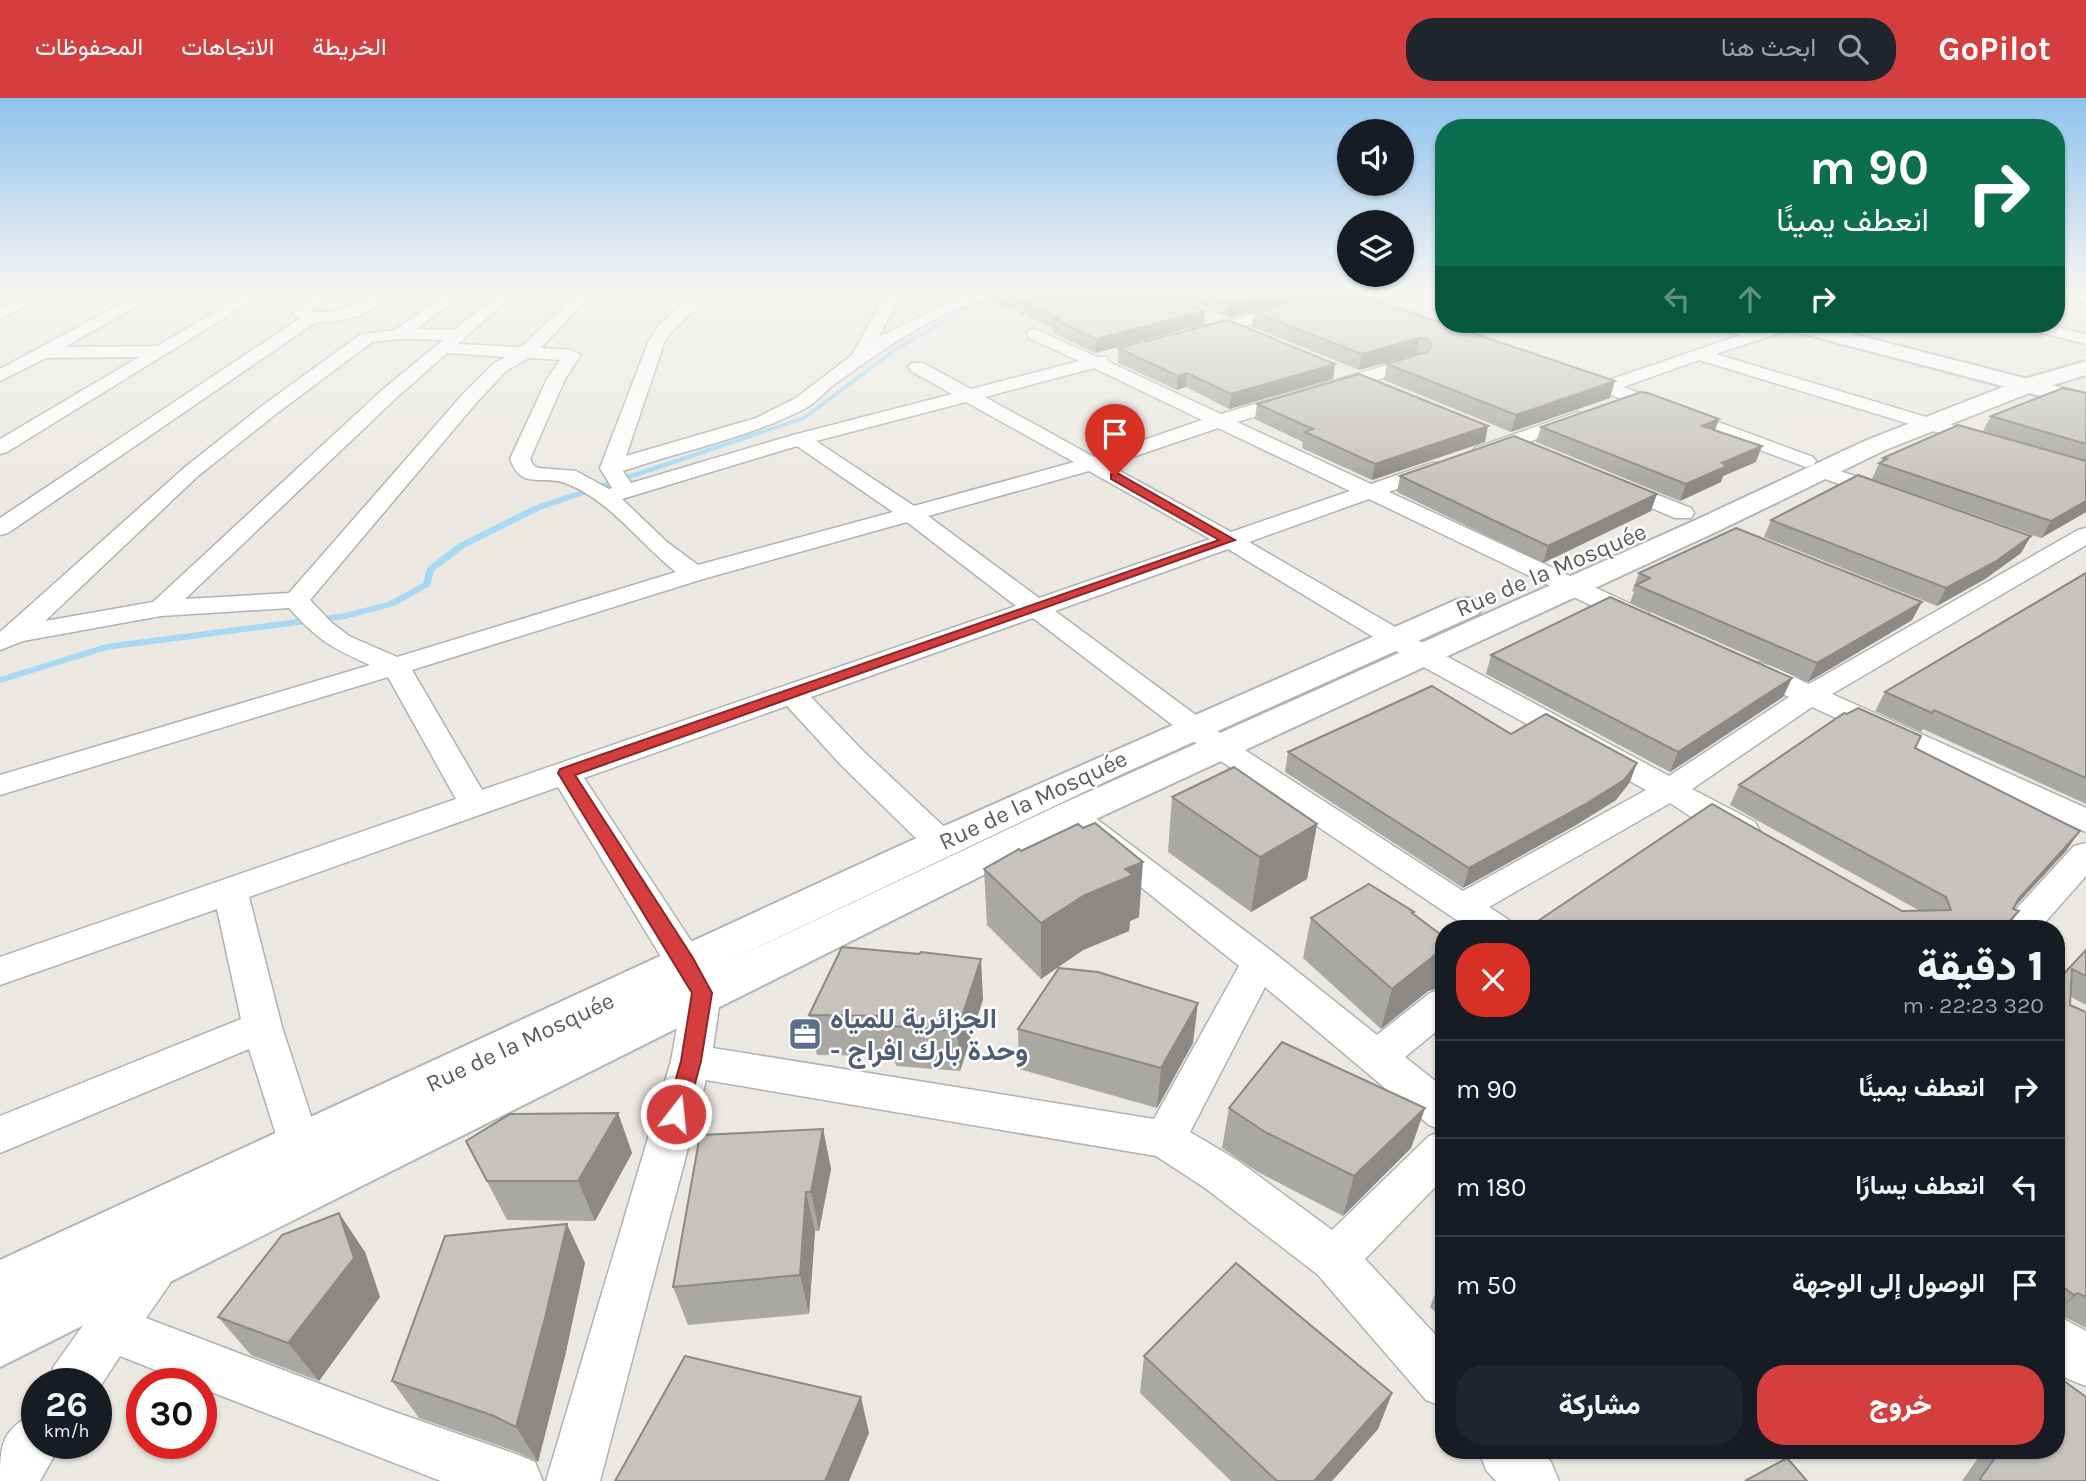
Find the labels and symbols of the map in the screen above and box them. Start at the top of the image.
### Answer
pin [1085,404,1145,476]
street label: Rue de la Mosquée [1451,517,1651,623]
street label: Rue de la Mosquée [934,744,1132,856]
street label: Rue de la Mosquée [421,986,619,1098]
place label: الجزائرية للمياه - وحدة بارك افراج [830,1002,1028,1069]
office icon: الجزائرية للمياه - وحدة بارك افراج [786,1015,824,1053]
position arrow [639,1077,713,1151]
speed limit sign: 30 [126,1368,217,1459]

